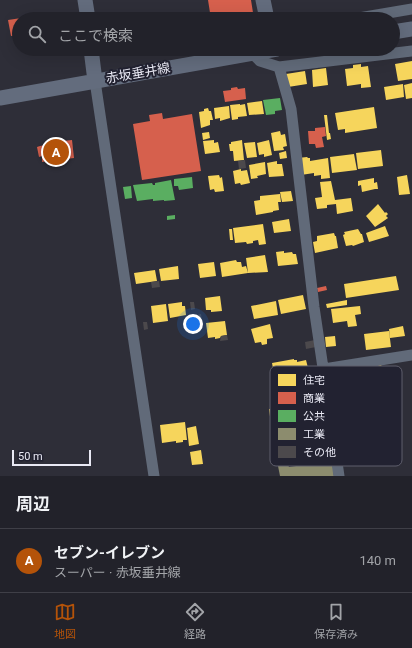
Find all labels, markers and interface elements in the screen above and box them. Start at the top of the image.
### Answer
search box [12,12,400,56]
icon: search [26,23,48,45]
text: ここで検索 [58,27,133,45]
street label: 赤坂垂井線 [105,60,171,86]
pin: A [43,137,69,167]
your location [183,314,203,334]
legend [270,366,402,466]
text: 住宅 [303,374,325,387]
text: 商業 [303,392,325,405]
text: 公共 [303,410,325,423]
text: 工業 [303,428,325,441]
text: その他 [303,446,336,459]
scale bar [12,448,91,467]
text: 50 m [18,450,43,463]
text: 周辺 [16,494,50,514]
text: セブン-イレブン [54,544,165,562]
text: A [25,553,33,568]
text: 140 m [359,553,396,568]
text: スーパー · 赤坂垂井線 [54,565,181,580]
tab: 地図 [54,601,76,641]
tab: 経路 [184,601,206,641]
tab: 保存済み [314,601,358,641]

